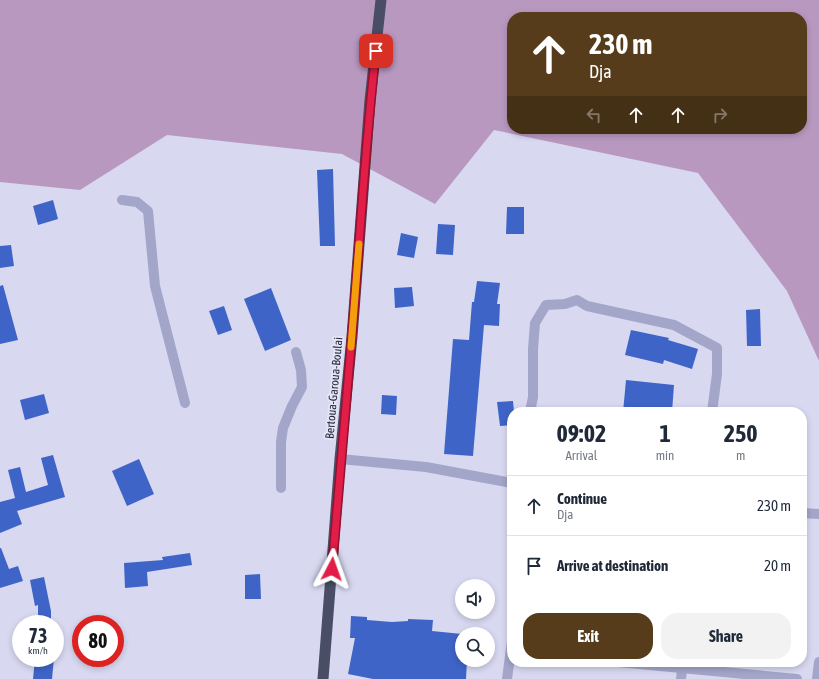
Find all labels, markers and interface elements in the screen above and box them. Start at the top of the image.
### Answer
icon: ahead [523,28,575,80]
text: 230 m [589,28,652,60]
pin [359,34,393,68]
icon: arrive [365,40,387,62]
text: Dja [589,61,612,82]
icon: left [583,104,605,126]
icon: ahead [625,104,647,126]
icon: ahead [667,104,689,126]
icon: right [709,104,731,126]
street label: Bertoua-Garoua-Boulai [323,337,345,439]
text: 09:02 [556,420,606,447]
text: 1 [659,420,671,447]
text: 250 [724,420,758,447]
text: Arrival [565,448,597,463]
text: min [656,448,674,463]
text: m [736,448,745,463]
text: Continue [557,490,607,507]
icon: ahead [523,495,545,517]
text: 230 m [757,497,791,514]
text: Dja [557,507,573,522]
position arrow [311,548,353,590]
icon: arrive [523,555,545,577]
text: Arrive at destination [557,557,668,574]
text: 20 m [764,557,791,574]
map controls [455,579,495,667]
button: sound [455,579,495,619]
button: Exit [523,613,653,659]
button: Share [661,613,791,659]
speed limit sign: 80 [72,615,124,667]
text: 73 [29,624,47,647]
button: search [455,627,495,667]
text: km/h [28,645,48,656]

